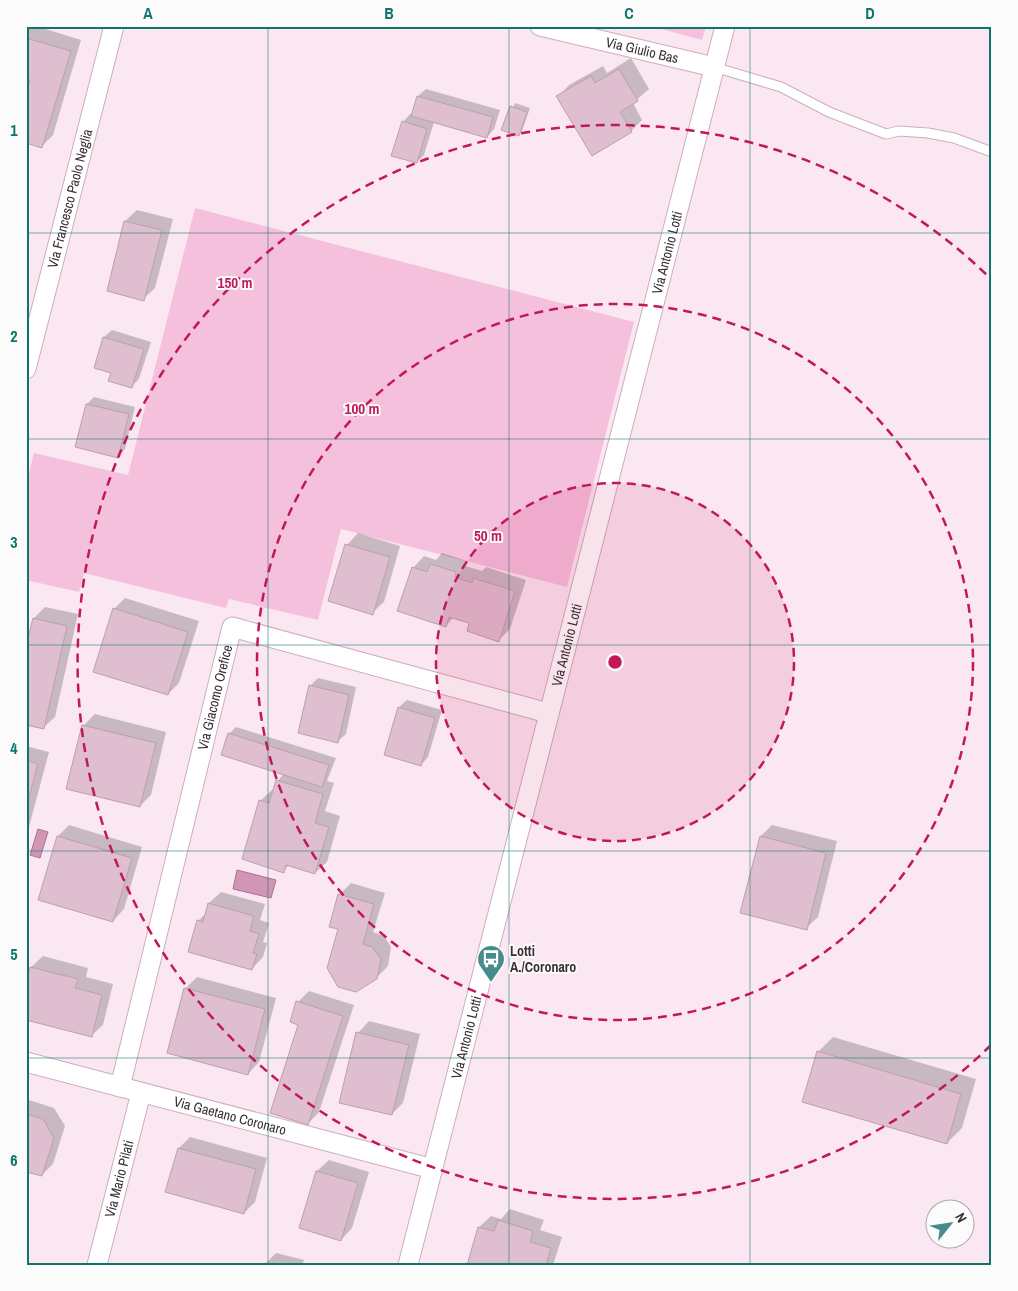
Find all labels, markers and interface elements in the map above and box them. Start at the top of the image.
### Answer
text: A [143,2,153,24]
text: B [384,2,394,24]
text: C [624,2,634,24]
text: D [865,2,875,24]
street label: Via Giulio Bas [604,33,681,67]
text: 1 [10,119,18,141]
street label: Via Francesco Paolo Neglia [43,126,96,270]
street label: Via Antonio Lotti [648,209,686,296]
text: 150 m [218,272,252,293]
text: 2 [10,325,18,347]
text: 100 m [345,398,379,419]
text: 50 m [474,525,502,546]
text: 3 [10,531,18,553]
street label: Via Antonio Lotti [547,602,586,688]
street label: Via Giacomo Orefice [193,643,236,752]
centre of rings [606,653,624,671]
text: 4 [10,737,18,759]
place label: Lotti A./Coronaro [510,942,576,976]
text: 5 [10,943,18,965]
bus stop icon: Lotti A./Coronaro [476,944,506,983]
street label: Via Antonio Lotti [447,994,485,1081]
street label: Via Gaetano Coronaro [172,1092,288,1139]
street label: Via Mario Pilati [101,1138,138,1219]
text: 6 [10,1149,18,1171]
north arrow [926,1198,976,1248]
text: N [951,1209,971,1226]

